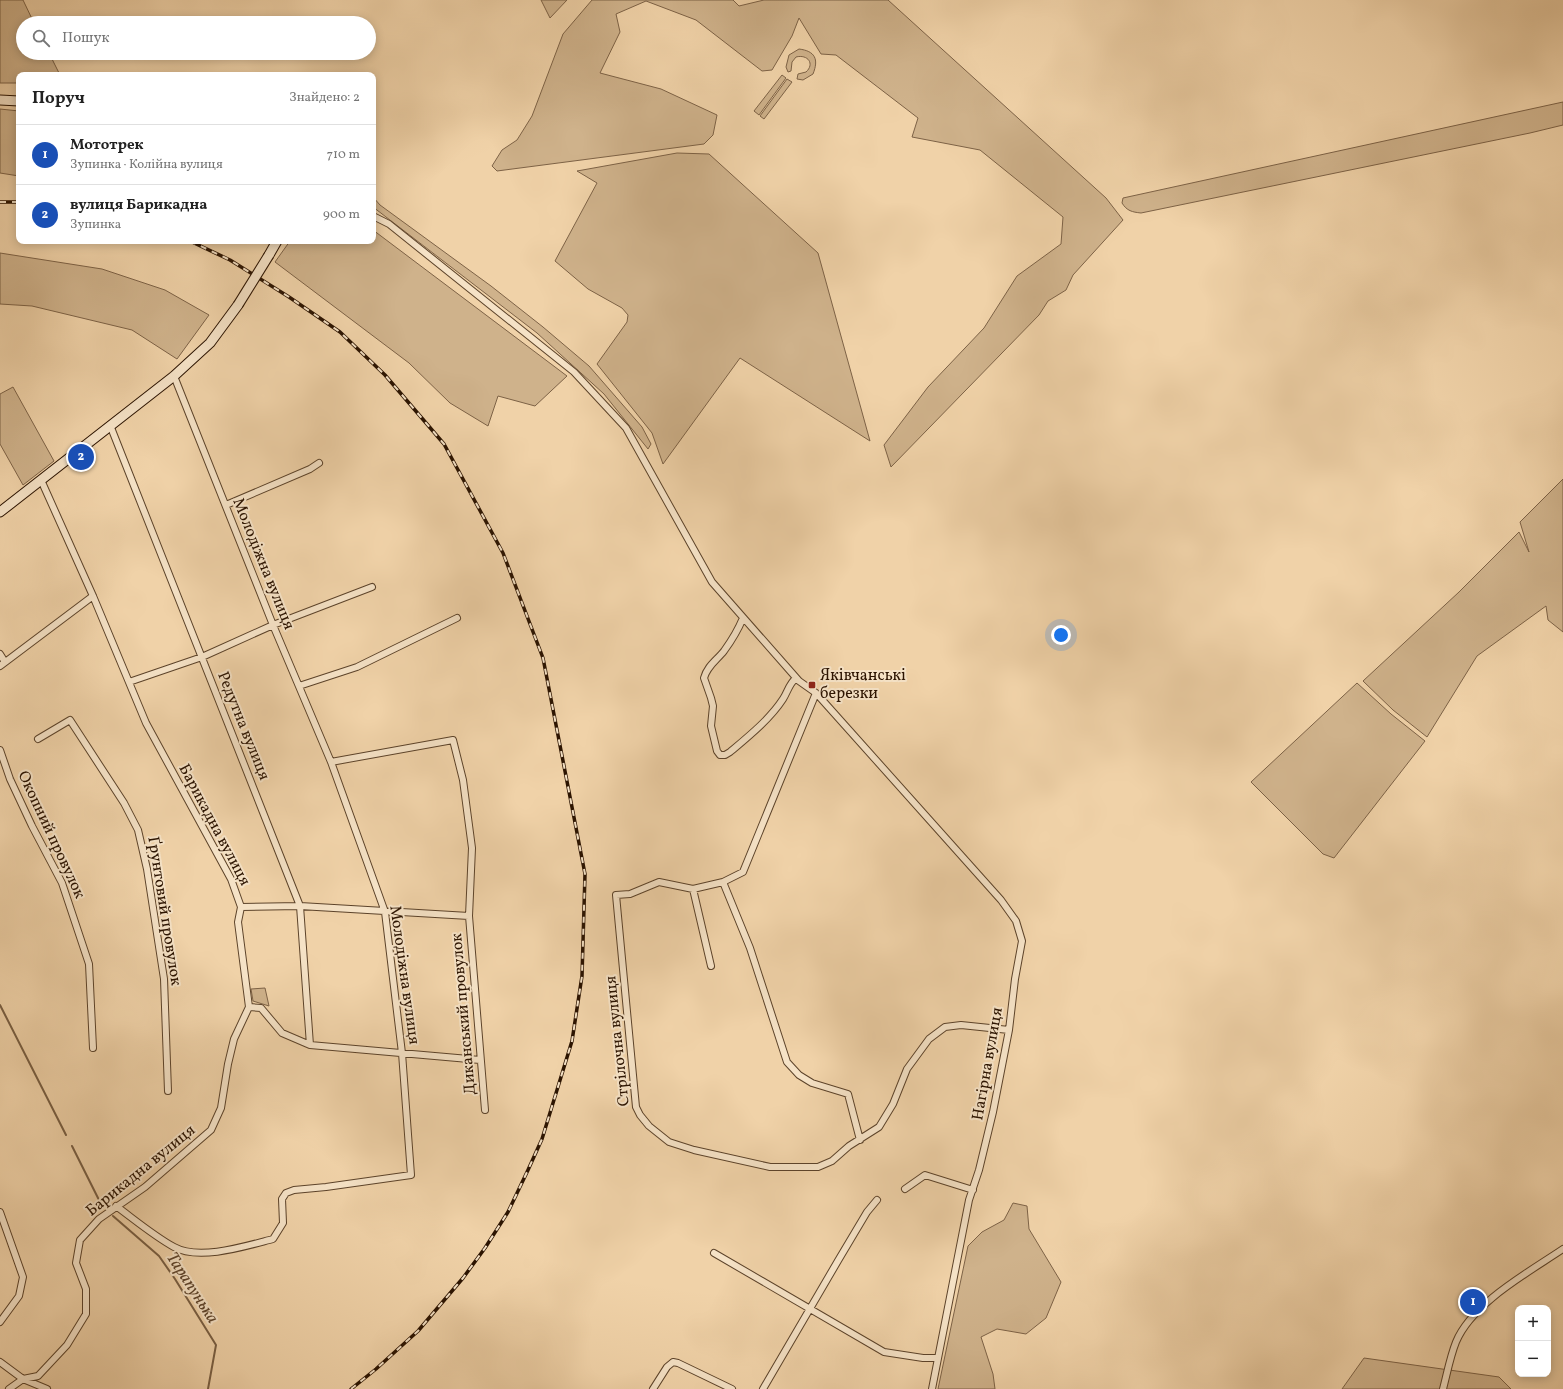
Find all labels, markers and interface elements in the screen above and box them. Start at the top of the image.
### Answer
search box [16,16,376,60]
icon: search [30,27,52,49]
text: Пошук [62,28,110,49]
text: Поруч [32,87,85,110]
text: Знайдено: 2 [289,89,360,107]
text: Мототрек [70,135,144,156]
text: 1 [42,146,48,164]
text: 710 m [327,146,360,164]
text: Зупинка · Колійна вулиця [70,156,223,174]
text: вулиця Барикадна [70,195,208,216]
text: 2 [42,206,48,224]
text: 900 m [323,206,360,224]
text: Зупинка [70,216,121,234]
pin: 2 [68,442,94,472]
street label: Молодіжна вулиця [227,495,299,633]
your location [1051,625,1071,645]
place label: Яківчанські березки [820,665,906,705]
street label: Редутна вулиця [211,668,275,784]
marker: Яківчанські березки [807,680,817,690]
street label: Барикадна вулиця [173,760,255,890]
street label: Окопний провулок [12,768,90,903]
street label: Ґрунтовий провулок [141,835,187,988]
street label: Молодіжна вулиця [383,904,425,1046]
street label: Диканський провулок [446,932,482,1096]
street label: Стрілочна вулиця [600,975,636,1107]
street label: Нагірна вулиця [967,1006,1009,1122]
street label: Барикадна вулиця [82,1120,200,1222]
water label: Тарапунька [160,1248,224,1328]
pin: 1 [1460,1287,1486,1317]
map controls [1515,1305,1551,1377]
button: + [1515,1305,1551,1341]
button: − [1515,1341,1551,1377]

